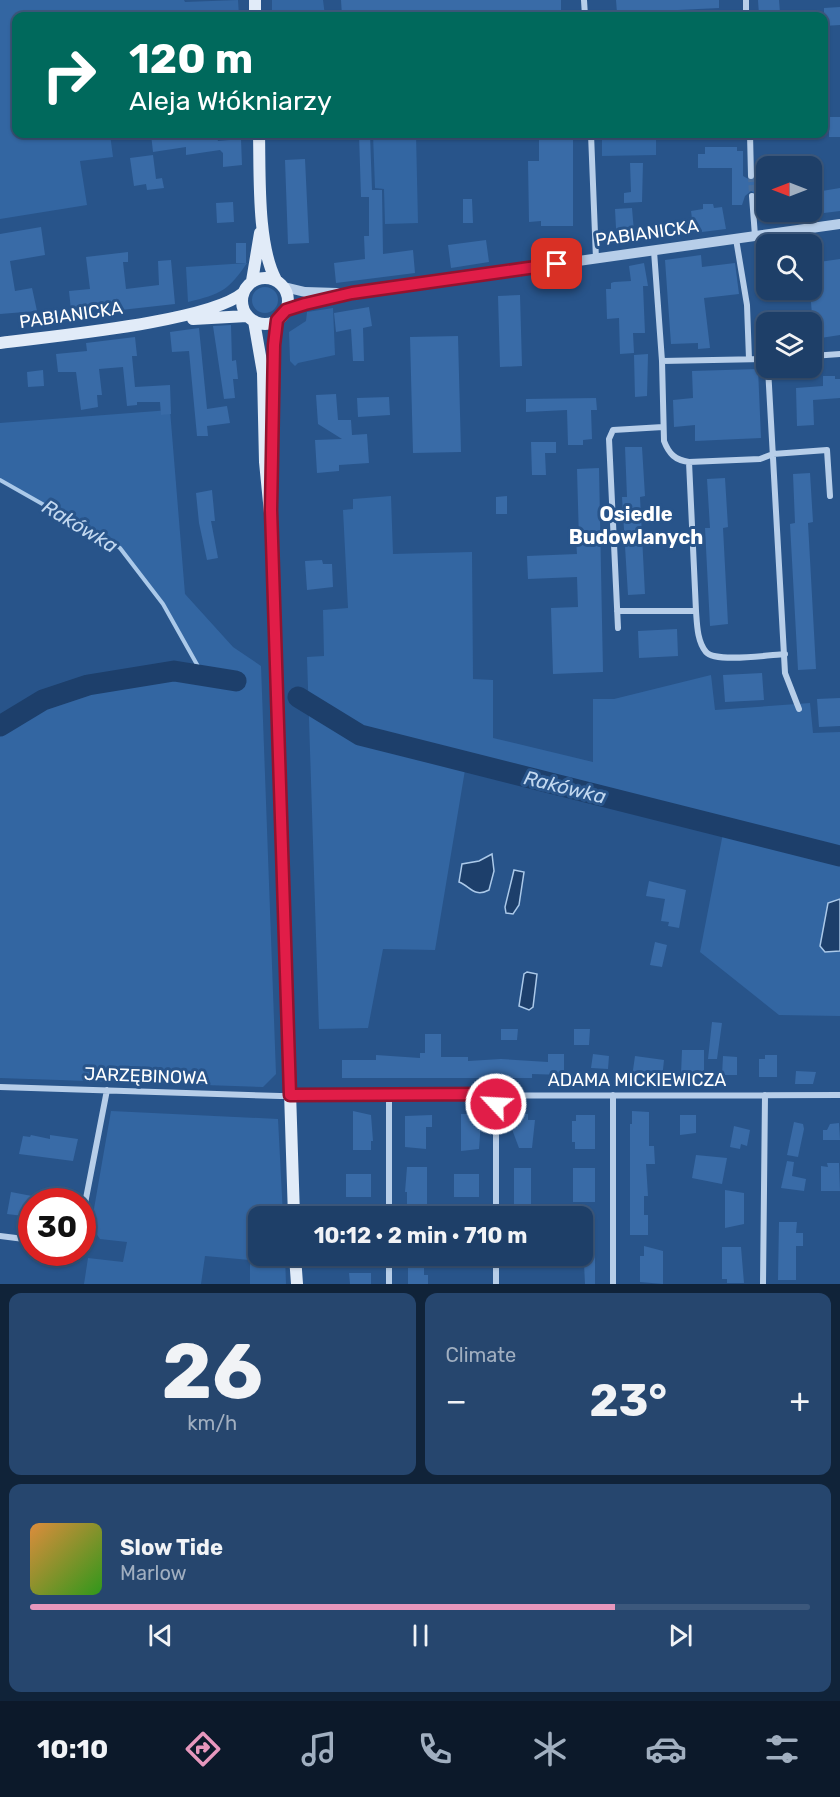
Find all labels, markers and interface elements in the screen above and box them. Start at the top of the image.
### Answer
text: 120 m [129,34,253,84]
icon: right [30,36,108,114]
text: Aleja Włókniarzy [129,85,332,117]
north arrow [756,156,822,222]
map controls [756,156,822,378]
street label: PABIANICKA [594,215,700,251]
button: search [756,234,822,300]
pin [531,238,582,289]
icon: arrive [540,247,573,280]
street label: PABIANICKA [18,297,124,333]
button: layers [756,312,822,378]
water label: Rakówka [38,494,122,558]
district label: Osiedle Budowlanych [569,502,703,549]
water label: Rakówka [521,765,609,809]
street label: JARZĘBINOWA [84,1063,208,1089]
street label: ADAMA MICKIEWICZA [548,1069,726,1091]
position arrow [464,1072,528,1136]
speed limit sign: 30 [18,1188,96,1266]
text: 10:12 · 2 min · 710 m [314,1222,527,1249]
text: 26 [162,1325,263,1418]
text: Climate [446,1343,516,1367]
text: 23° [589,1374,667,1427]
text: − [446,1381,467,1420]
text: + [789,1381,810,1420]
text: km/h [187,1411,237,1435]
text: Slow Tide [120,1534,223,1561]
text: Marlow [120,1561,187,1585]
icon: previous [144,1619,177,1652]
icon: pause [404,1619,437,1652]
icon: next [664,1619,697,1652]
icon: directions [182,1728,224,1770]
icon: music [298,1728,340,1770]
icon: phone [414,1728,456,1770]
icon: climate [529,1728,571,1770]
icon: car [645,1728,687,1770]
icon: filters [761,1728,803,1770]
text: 10:10 [37,1733,108,1765]

